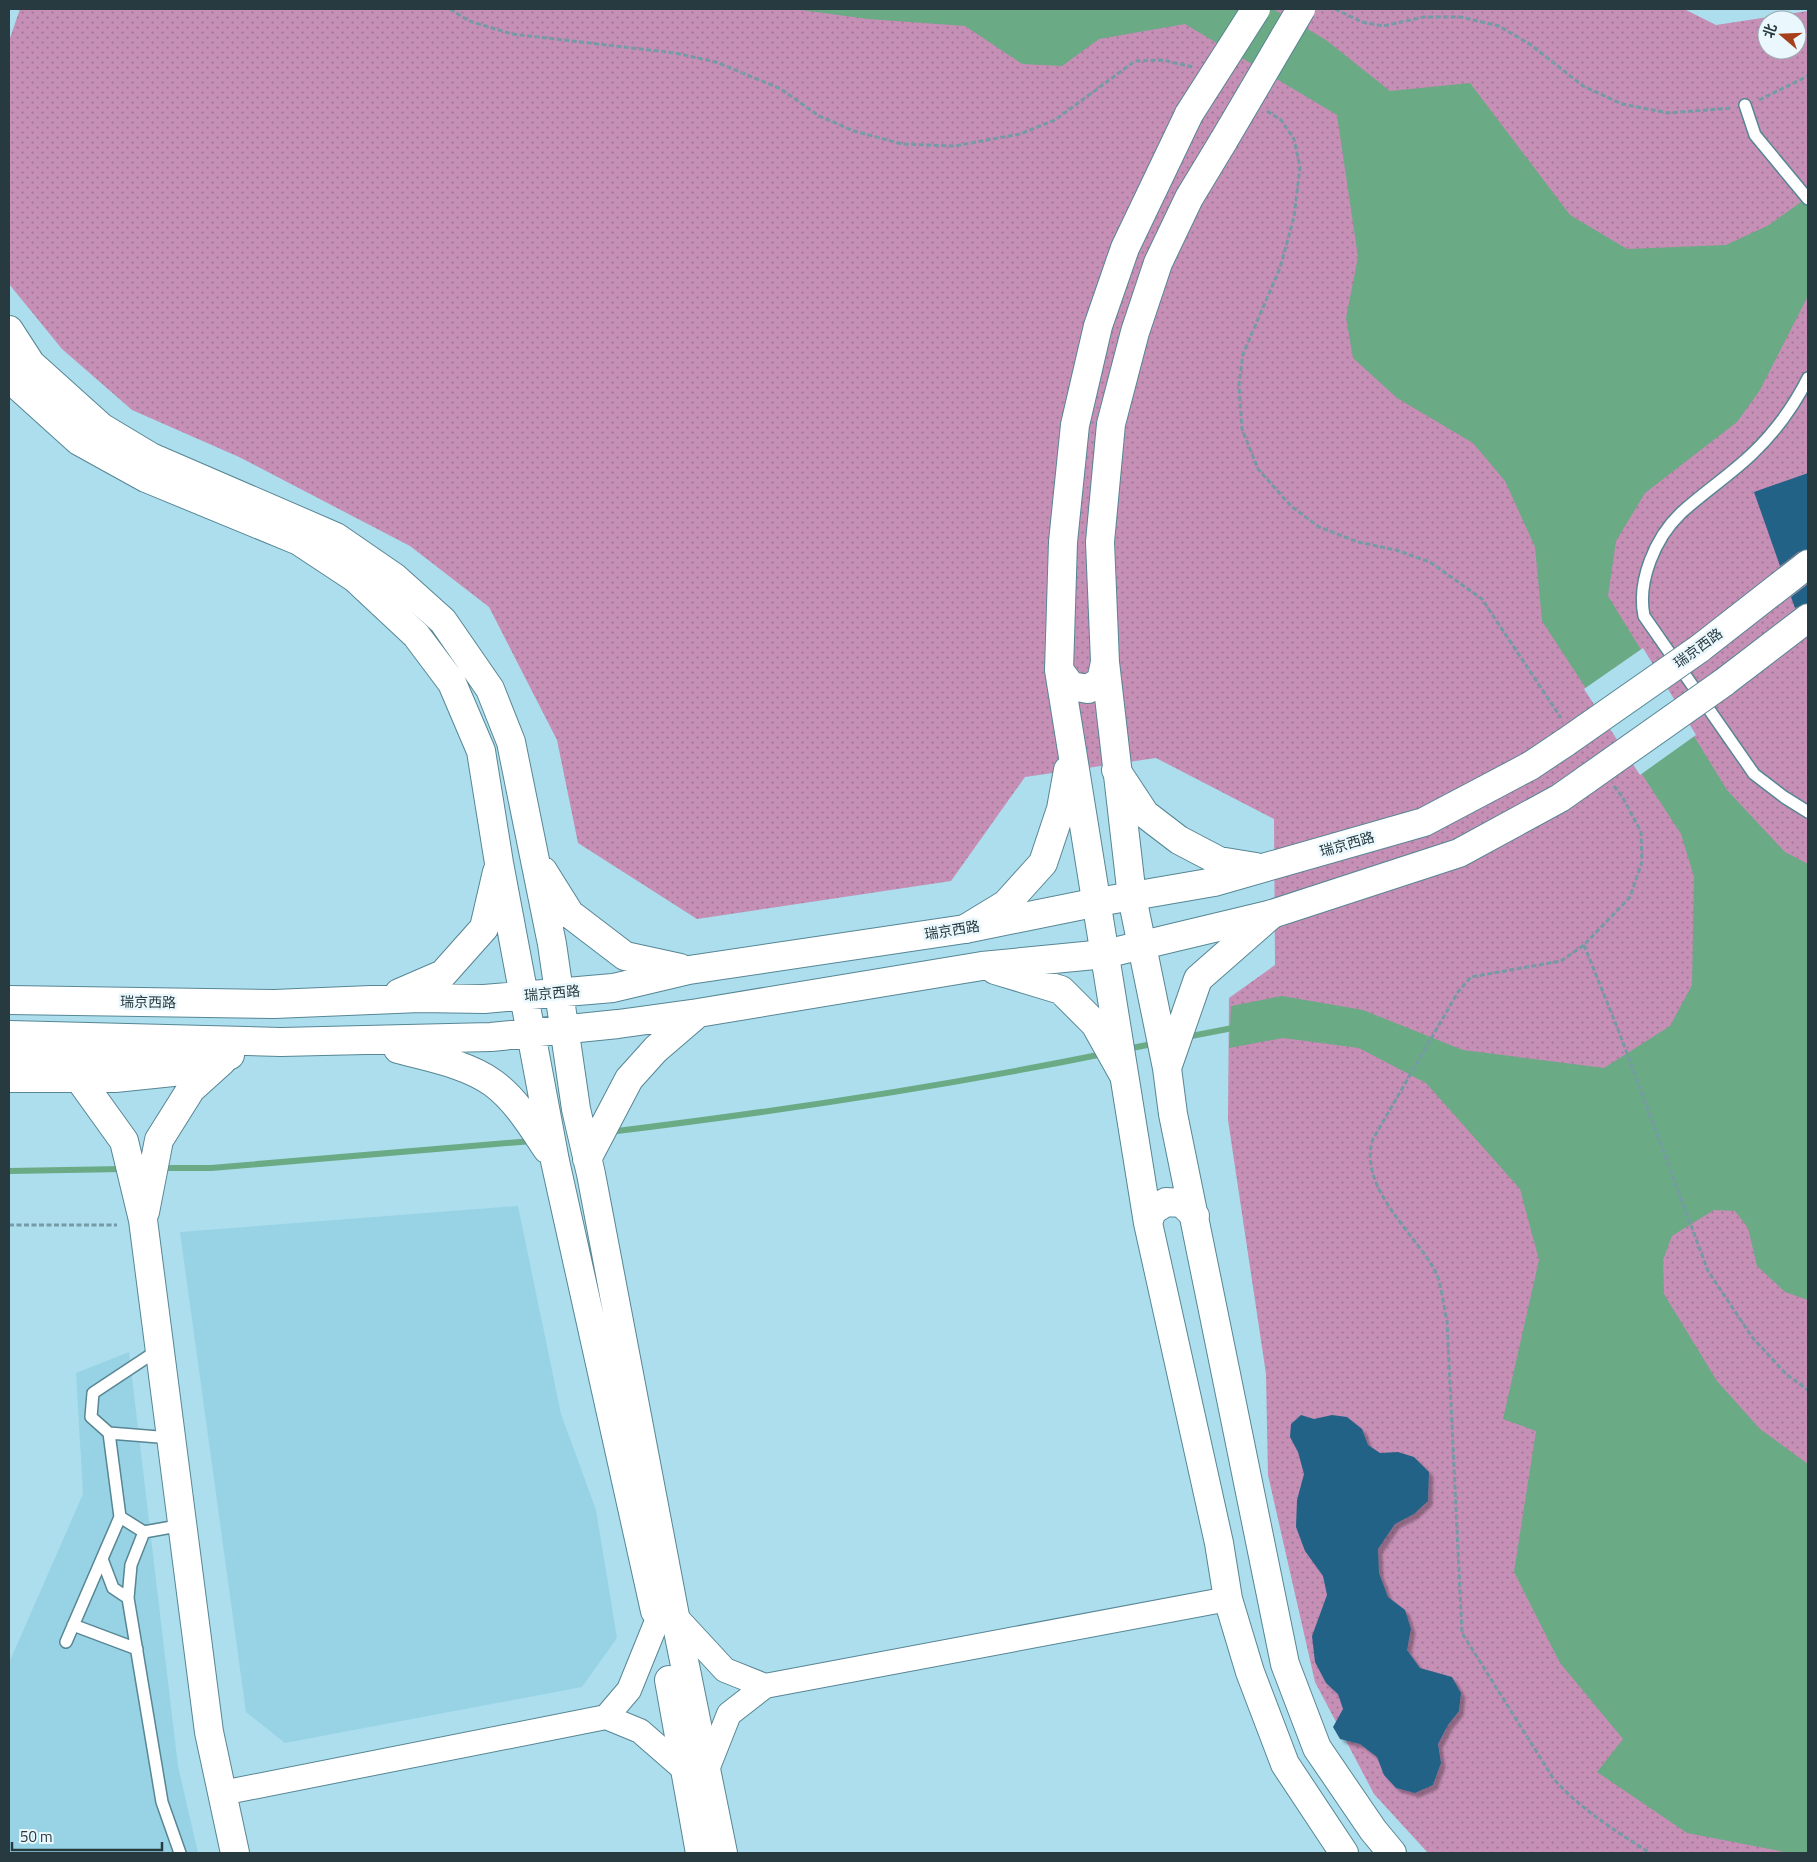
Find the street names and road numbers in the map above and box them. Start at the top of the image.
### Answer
street label: 瑞京西路 [1669,623,1727,673]
street label: 瑞京西路 [1317,826,1377,861]
street label: 瑞京西路 [923,915,981,944]
street label: 瑞京西路 [523,980,581,1005]
street label: 瑞京西路 [120,991,176,1012]

